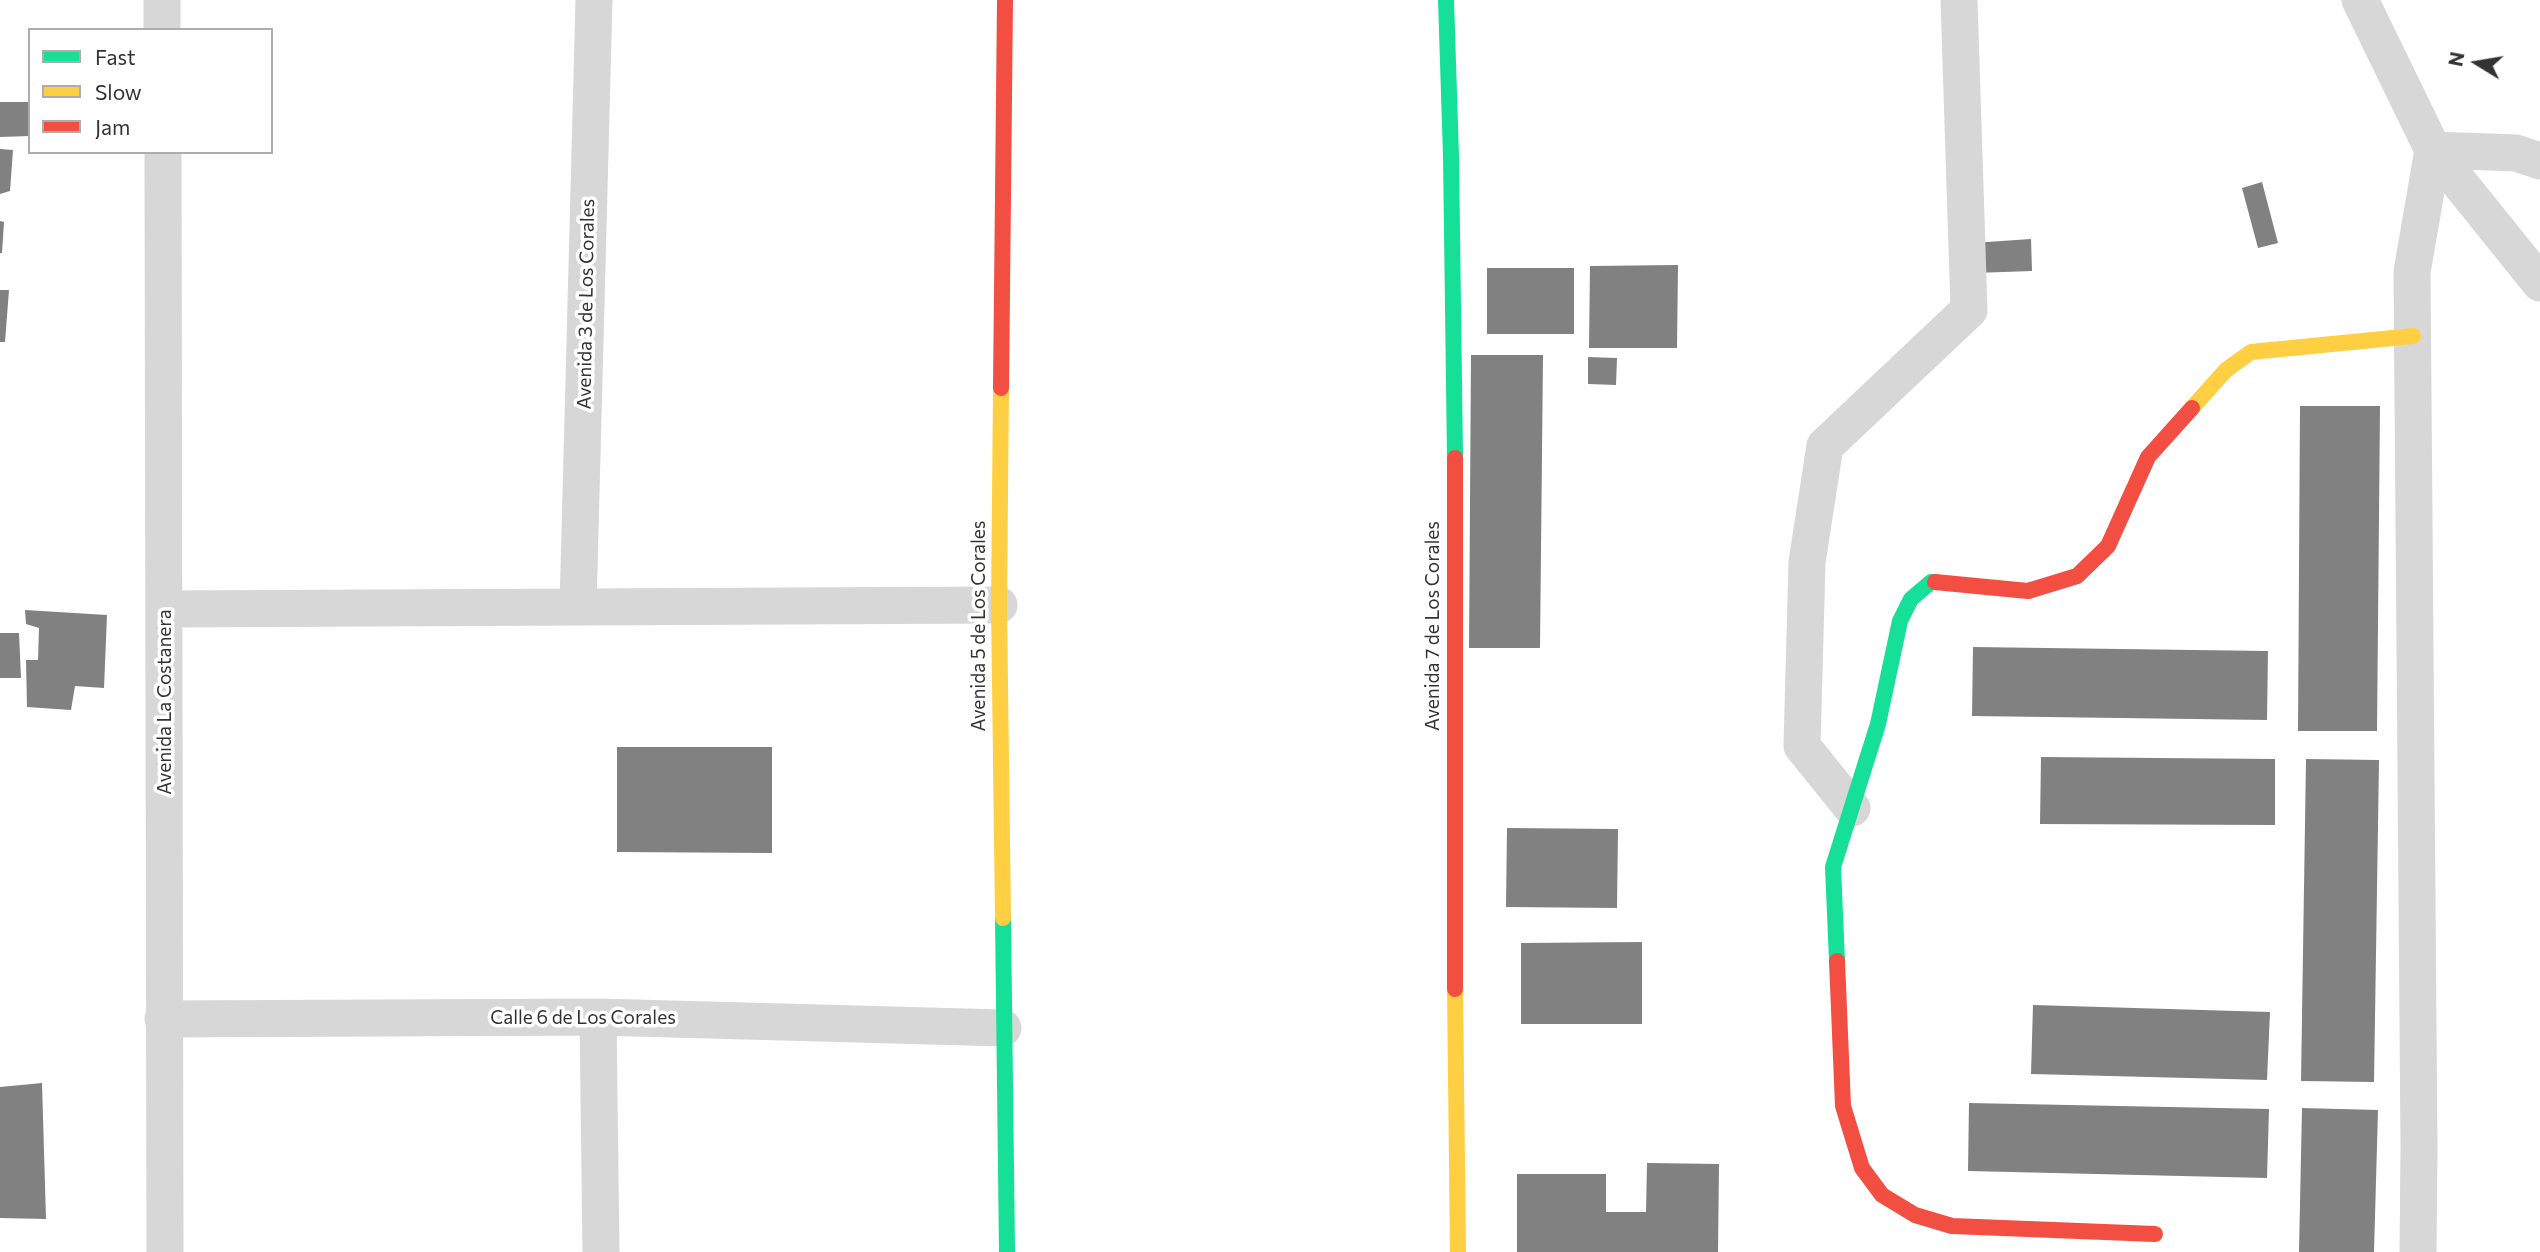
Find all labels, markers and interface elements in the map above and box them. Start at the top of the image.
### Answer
legend [28,28,273,154]
north arrow [2442,28,2512,98]
text: Fast [95,44,136,69]
text: N [2443,50,2469,68]
text: Slow [95,79,142,104]
text: Jam [95,114,130,139]
street label: Avenida 3 de Los Corales [573,198,599,410]
street label: Avenida 5 de Los Corales [968,521,990,731]
street label: Avenida 7 de Los Corales [1422,521,1444,731]
street label: Avenida La Costanera [154,609,176,795]
street label: Calle 6 de Los Corales [490,1007,676,1029]

